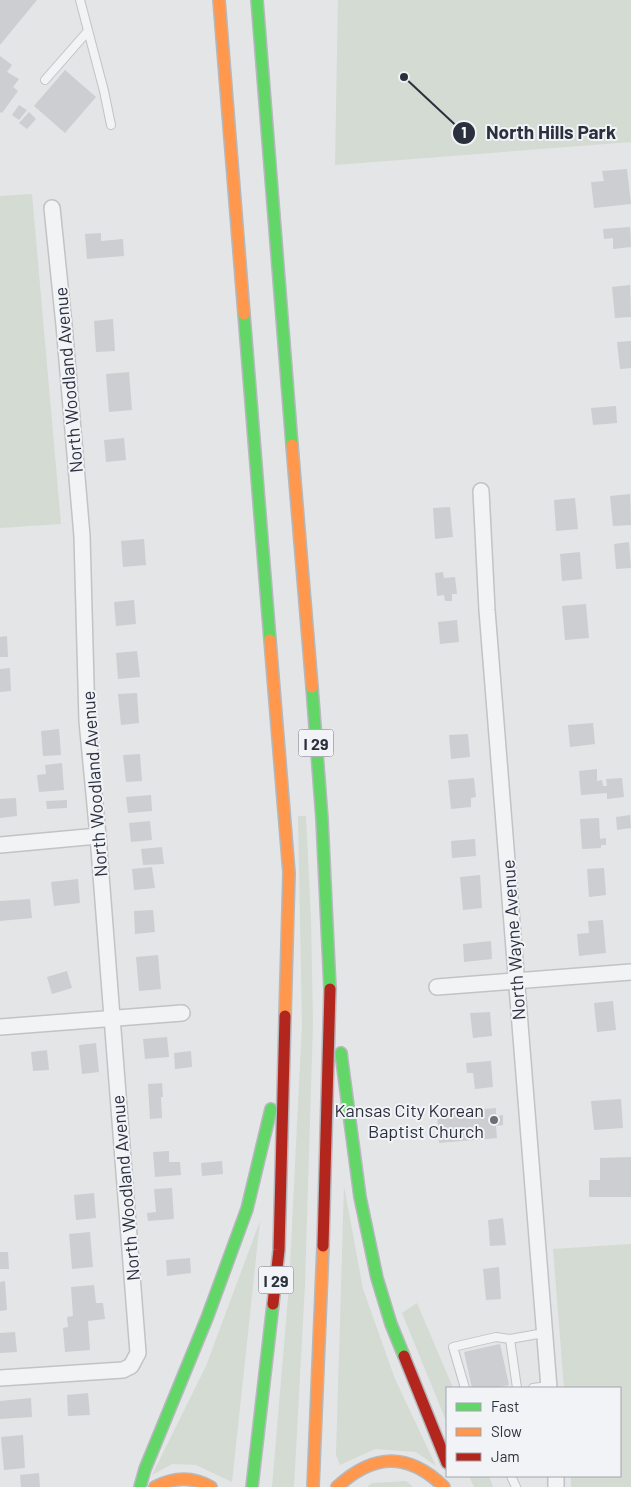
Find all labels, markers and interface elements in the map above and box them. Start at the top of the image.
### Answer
callout: North Hills Park [451,116,626,150]
text: North Hills Park [486,120,616,143]
text: 1 [461,123,467,141]
street label: North Woodland Avenue [49,286,87,474]
street label: North Woodland Avenue [77,690,111,878]
road number: I 29 [298,730,334,756]
street label: North Wayne Avenue [496,859,530,1021]
street label: North Woodland Avenue [106,1094,144,1282]
place label: Kansas City Korean Baptist Church [335,1099,484,1142]
marker: Kansas City Korean Baptist Church [488,1114,500,1126]
road number: I 29 [258,1266,294,1294]
legend [446,1387,621,1477]
text: Fast [491,1397,519,1415]
text: Slow [491,1422,522,1440]
text: Jam [491,1447,520,1465]

